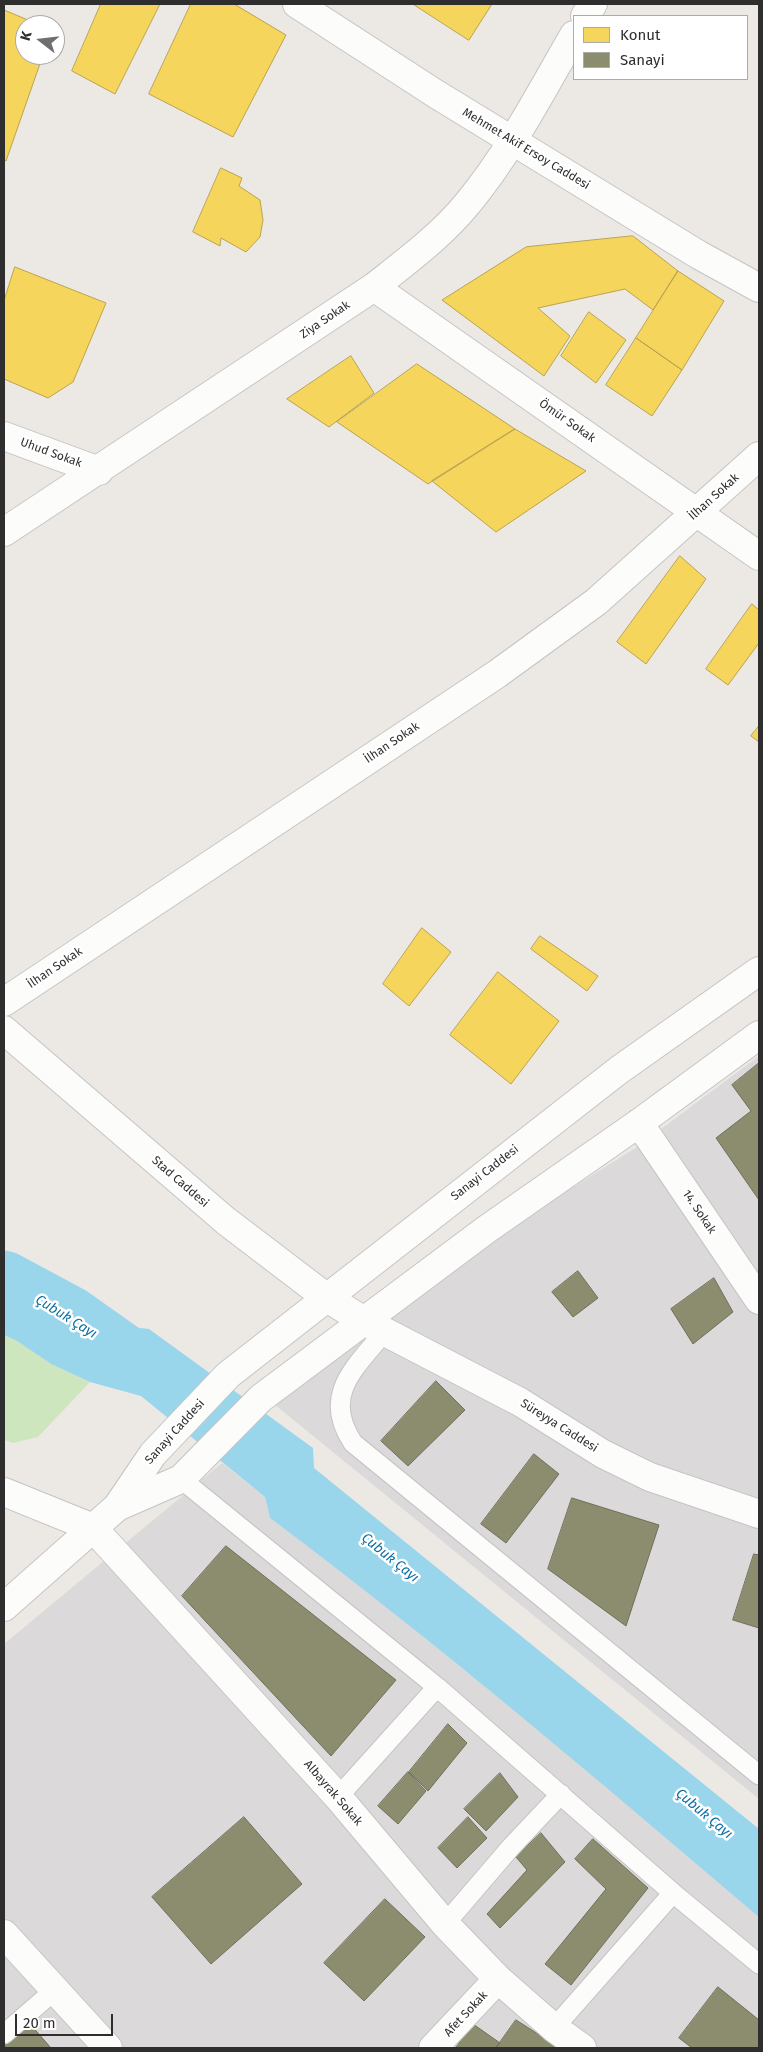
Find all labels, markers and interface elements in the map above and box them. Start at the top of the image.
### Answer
north arrow [15,15,65,65]
legend [573,15,748,80]
text: Konut [620,26,660,44]
text: K [17,29,35,43]
text: Sanayi [620,51,665,69]
street label: Mehmet Akif Ersoy Caddesi [460,105,592,193]
street label: Ziya Sokak [297,298,353,342]
street label: Ömür Sokak [536,396,598,446]
street label: Uhud Sokak [18,435,84,471]
street label: İlhan Sokak [686,471,742,523]
street label: İlhan Sokak [362,719,422,767]
street label: İlhan Sokak [25,944,85,992]
street label: Sanayi Caddesi [448,1142,522,1204]
street label: Stad Caddesi [149,1153,211,1211]
street label: 14. Sokak [679,1187,719,1237]
water label: Çubuk Çayı [32,1292,100,1342]
street label: Süreyya Caddesi [518,1396,600,1456]
street label: Sanayi Caddesi [142,1397,208,1467]
water label: Çubuk Çayı [358,1530,422,1586]
street label: Albayrak Sokak [301,1757,365,1829]
water label: Çubuk Çayı [672,1785,736,1843]
street label: Afet Sokak [441,1988,491,2040]
scale bar [18,2004,115,2036]
text: 20 m [23,2014,56,2032]

